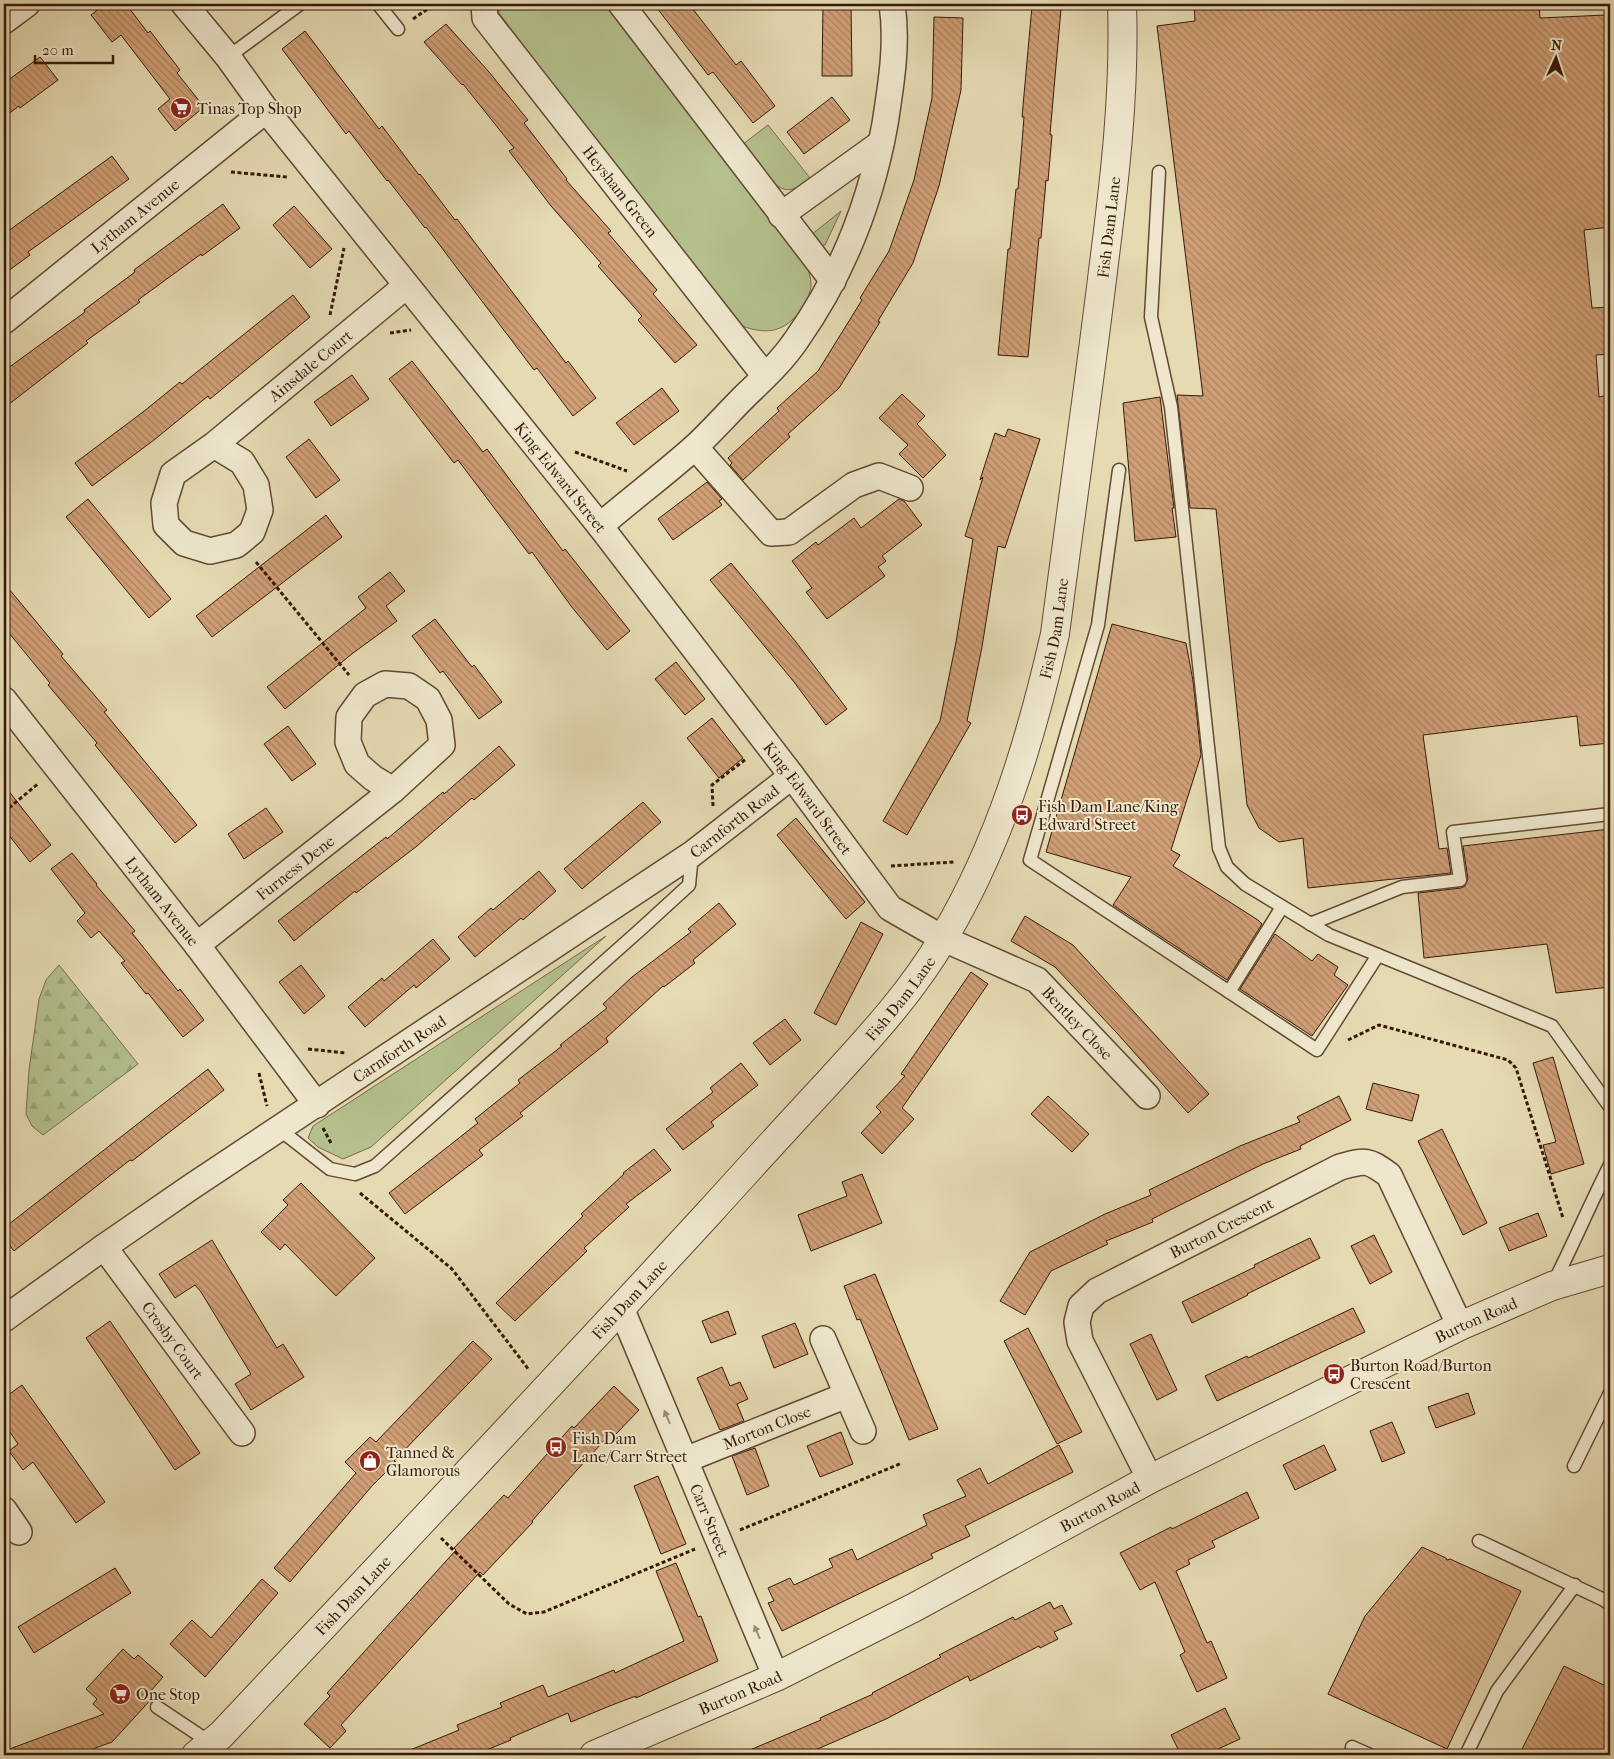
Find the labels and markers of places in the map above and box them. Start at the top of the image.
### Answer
supermarket icon: Tinas Top Shop [169,96,193,120]
place label: Tinas Top Shop [197,99,302,118]
place label: Fish Dam Lane/King Edward Street [1038,797,1179,834]
bus stop icon: Fish Dam Lane/King Edward Street [1010,803,1034,827]
place label: Burton Road/Burton Crescent [1350,1356,1492,1393]
bus stop icon: Burton Road/Burton Crescent [1322,1362,1346,1386]
place label: Fish Dam Lane/Carr Street [572,1429,688,1466]
bus stop icon: Fish Dam Lane/Carr Street [544,1435,568,1459]
place label: Tanned & Glamorous [386,1443,460,1480]
shop icon: Tanned & Glamorous [358,1449,382,1473]
supermarket icon: One Stop [108,1682,132,1706]
place label: One Stop [136,1685,200,1704]

